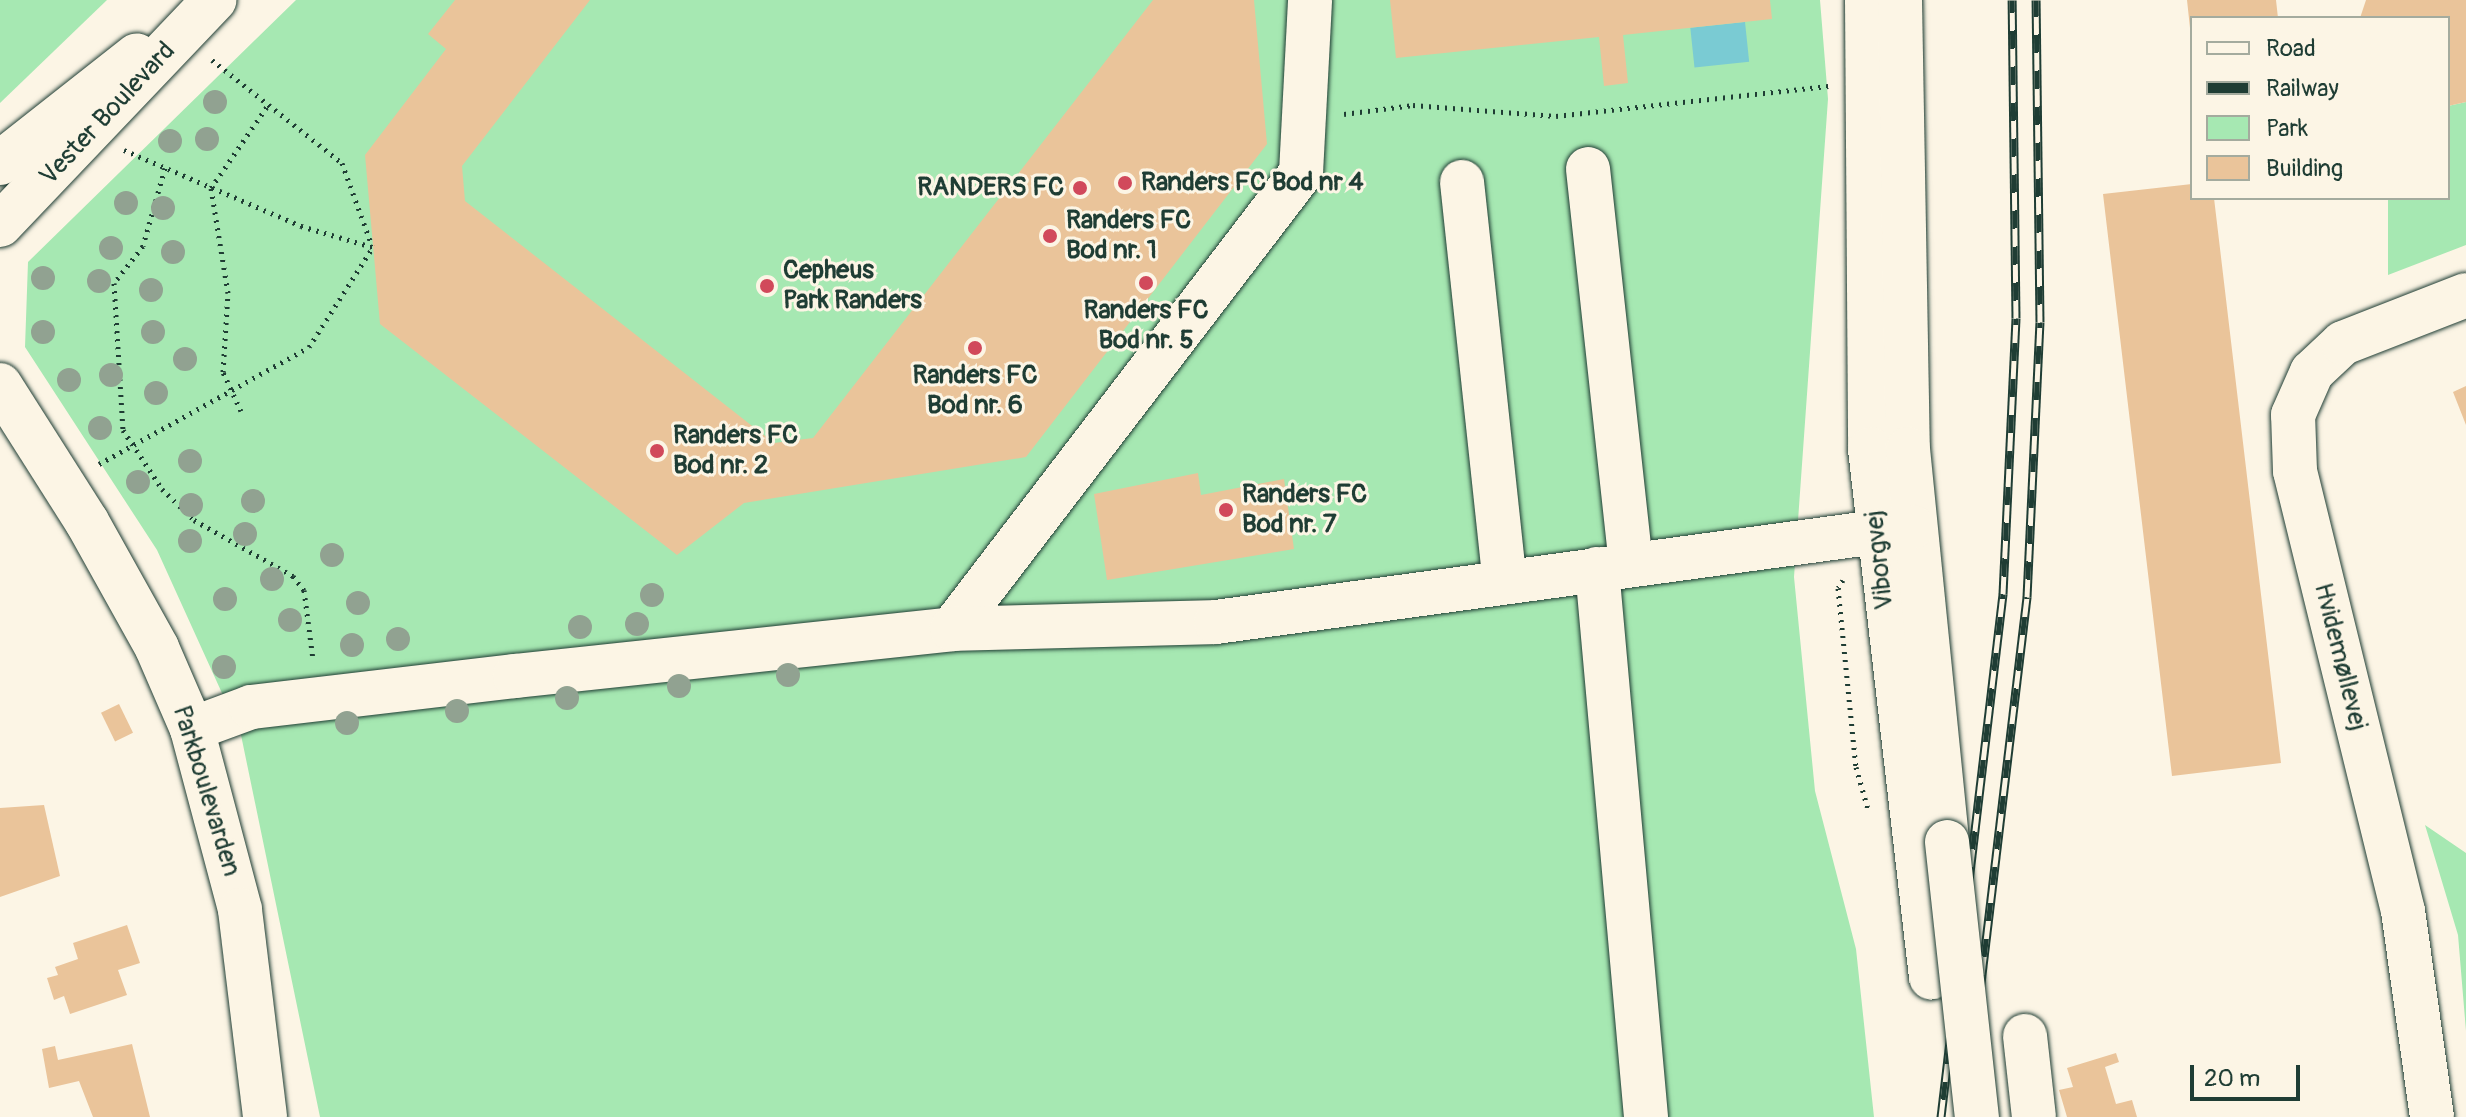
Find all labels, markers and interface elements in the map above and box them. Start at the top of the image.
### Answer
legend [2190,16,2450,200]
text: Road [2266,34,2316,63]
street label: Vester Boulevard [34,36,182,192]
text: Railway [2266,74,2339,103]
text: Park [2266,114,2308,143]
text: Building [2266,154,2343,183]
place label: Randers FC Bod nr 4 [1141,167,1364,199]
place label: RANDERS FC [917,172,1064,204]
marker: Randers FC Bod nr 4 [1116,174,1134,192]
marker: RANDERS FC [1071,179,1089,197]
place label: Randers FC Bod nr. 1 [1066,205,1191,266]
marker: Randers FC Bod nr. 1 [1041,227,1059,245]
place label: Cepheus Park Randers [783,255,922,316]
marker: Randers FC Bod nr. 5 [1137,274,1155,292]
marker: Cepheus Park Randers [758,277,776,295]
place label: Randers FC Bod nr. 5 [1083,295,1209,356]
marker: Randers FC Bod nr. 6 [966,339,984,357]
place label: Randers FC Bod nr. 6 [912,360,1038,422]
place label: Randers FC Bod nr. 2 [673,420,798,482]
marker: Randers FC Bod nr. 2 [648,442,666,460]
place label: Randers FC Bod nr. 7 [1242,479,1367,540]
marker: Randers FC Bod nr. 7 [1217,501,1235,519]
street label: Viborgvej [1859,509,1901,611]
street label: Hvidemøllevej [2307,580,2373,734]
street label: Parkboulevarden [165,702,247,880]
scale bar [2194,1049,2304,1099]
text: 20 m [2204,1064,2260,1093]

